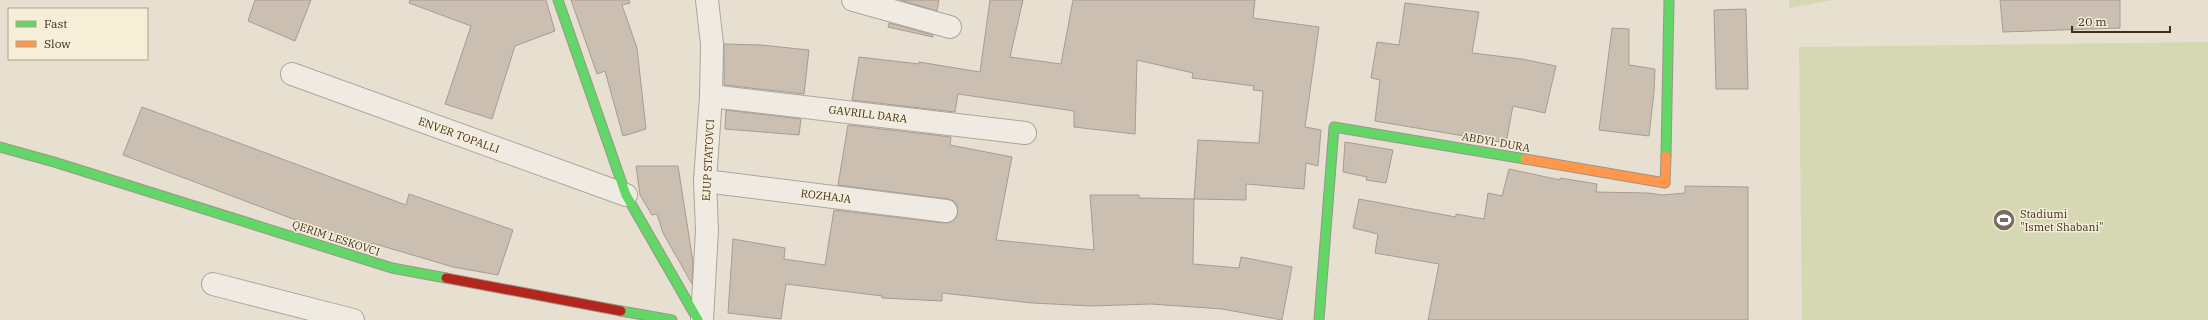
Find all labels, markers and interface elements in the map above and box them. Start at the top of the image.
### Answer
legend [8,8,148,60]
scale bar [2072,8,2170,34]
text: 20 m [2078,14,2107,29]
text: Fast [44,16,68,31]
text: Slow [44,36,71,51]
street label: GAVRILL DARA [828,102,909,126]
street label: ENVER TOPALLI [416,114,502,156]
street label: EJUP STATOVCI [699,118,717,201]
street label: ABDYL DURA [1461,129,1532,155]
street label: ROZHAJA [800,186,852,206]
sports icon: Stadiumi "Ismet Shabani" [1991,207,2017,233]
place label: Stadiumi "Ismet Shabani" [2020,207,2104,234]
street label: QERIM LESKOVCI [290,217,382,259]

